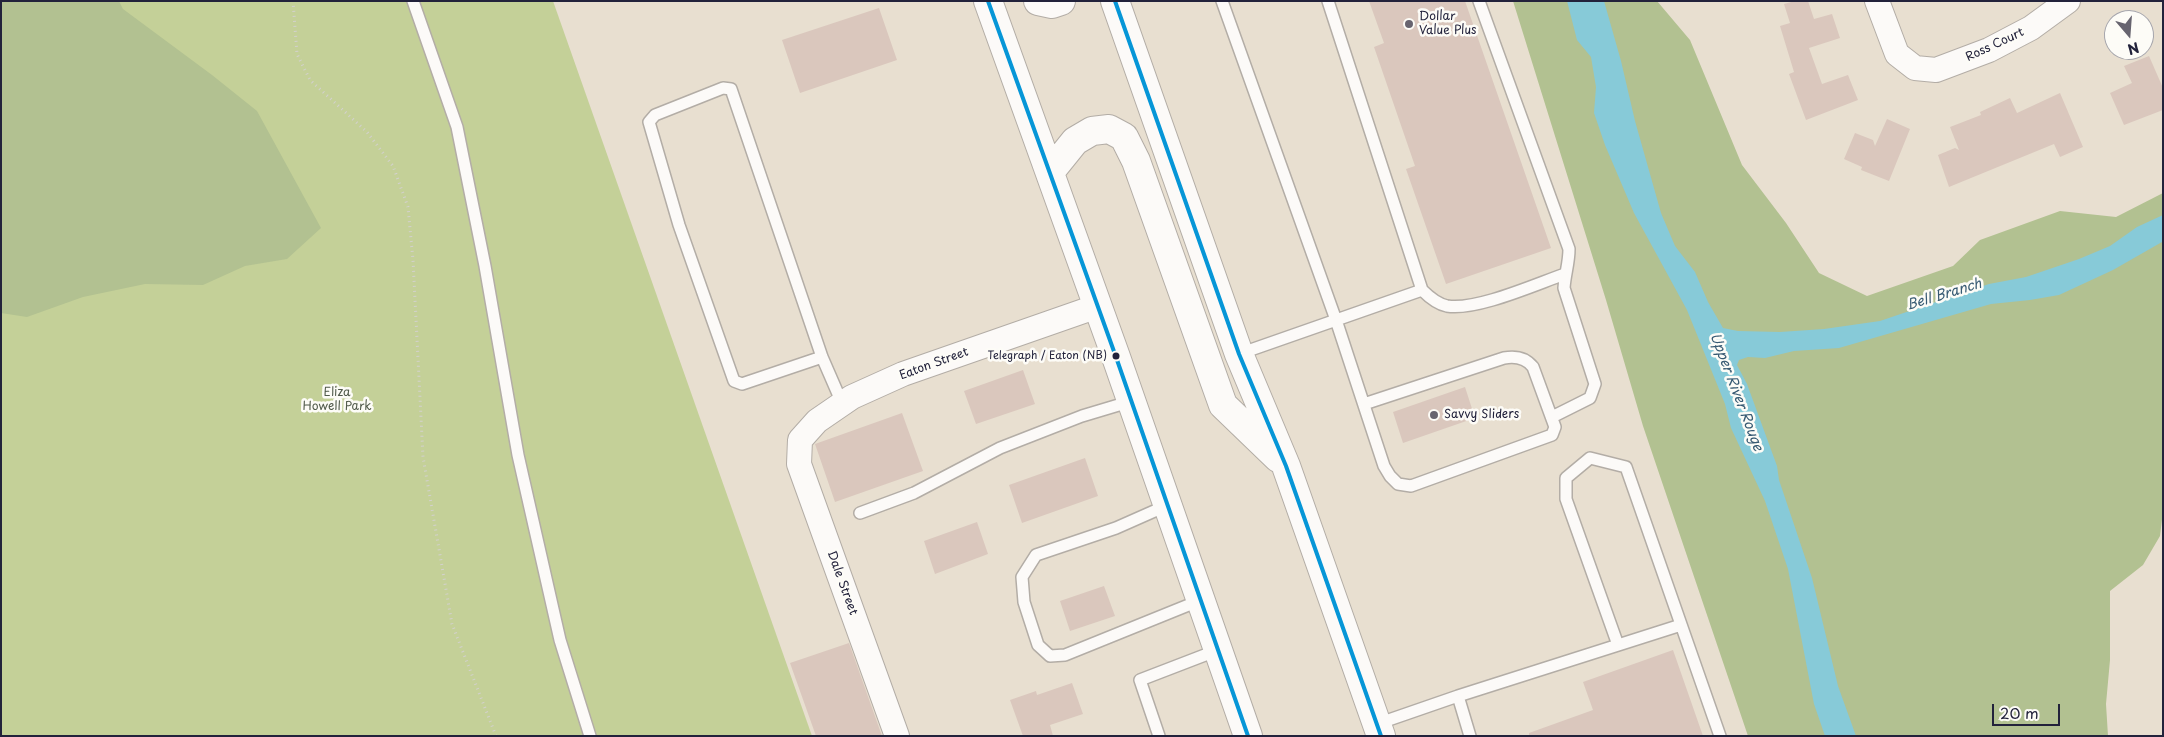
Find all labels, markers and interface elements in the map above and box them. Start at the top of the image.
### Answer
place label: Dollar Value Plus [1419,10,1477,38]
north arrow [2104,10,2154,60]
marker: Dollar Value Plus [1403,18,1415,30]
street label: Ross Court [1964,25,2026,65]
text: N [2125,37,2142,60]
water label: Bell Branch [1904,276,1984,314]
water label: Upper River Rouge [1706,331,1766,453]
street label: Eaton Street [898,345,970,383]
place label: Telegraph / Eaton (NB) [988,349,1107,363]
marker: Telegraph / Eaton (NB) [1111,351,1121,361]
park label: Eliza Howell Park [302,386,372,414]
place label: Savvy Sliders [1444,408,1519,422]
marker: Savvy Sliders [1428,409,1440,421]
street label: Dale Street [824,549,860,617]
scale bar [1994,694,2062,726]
text: 20 m [2000,701,2039,724]

